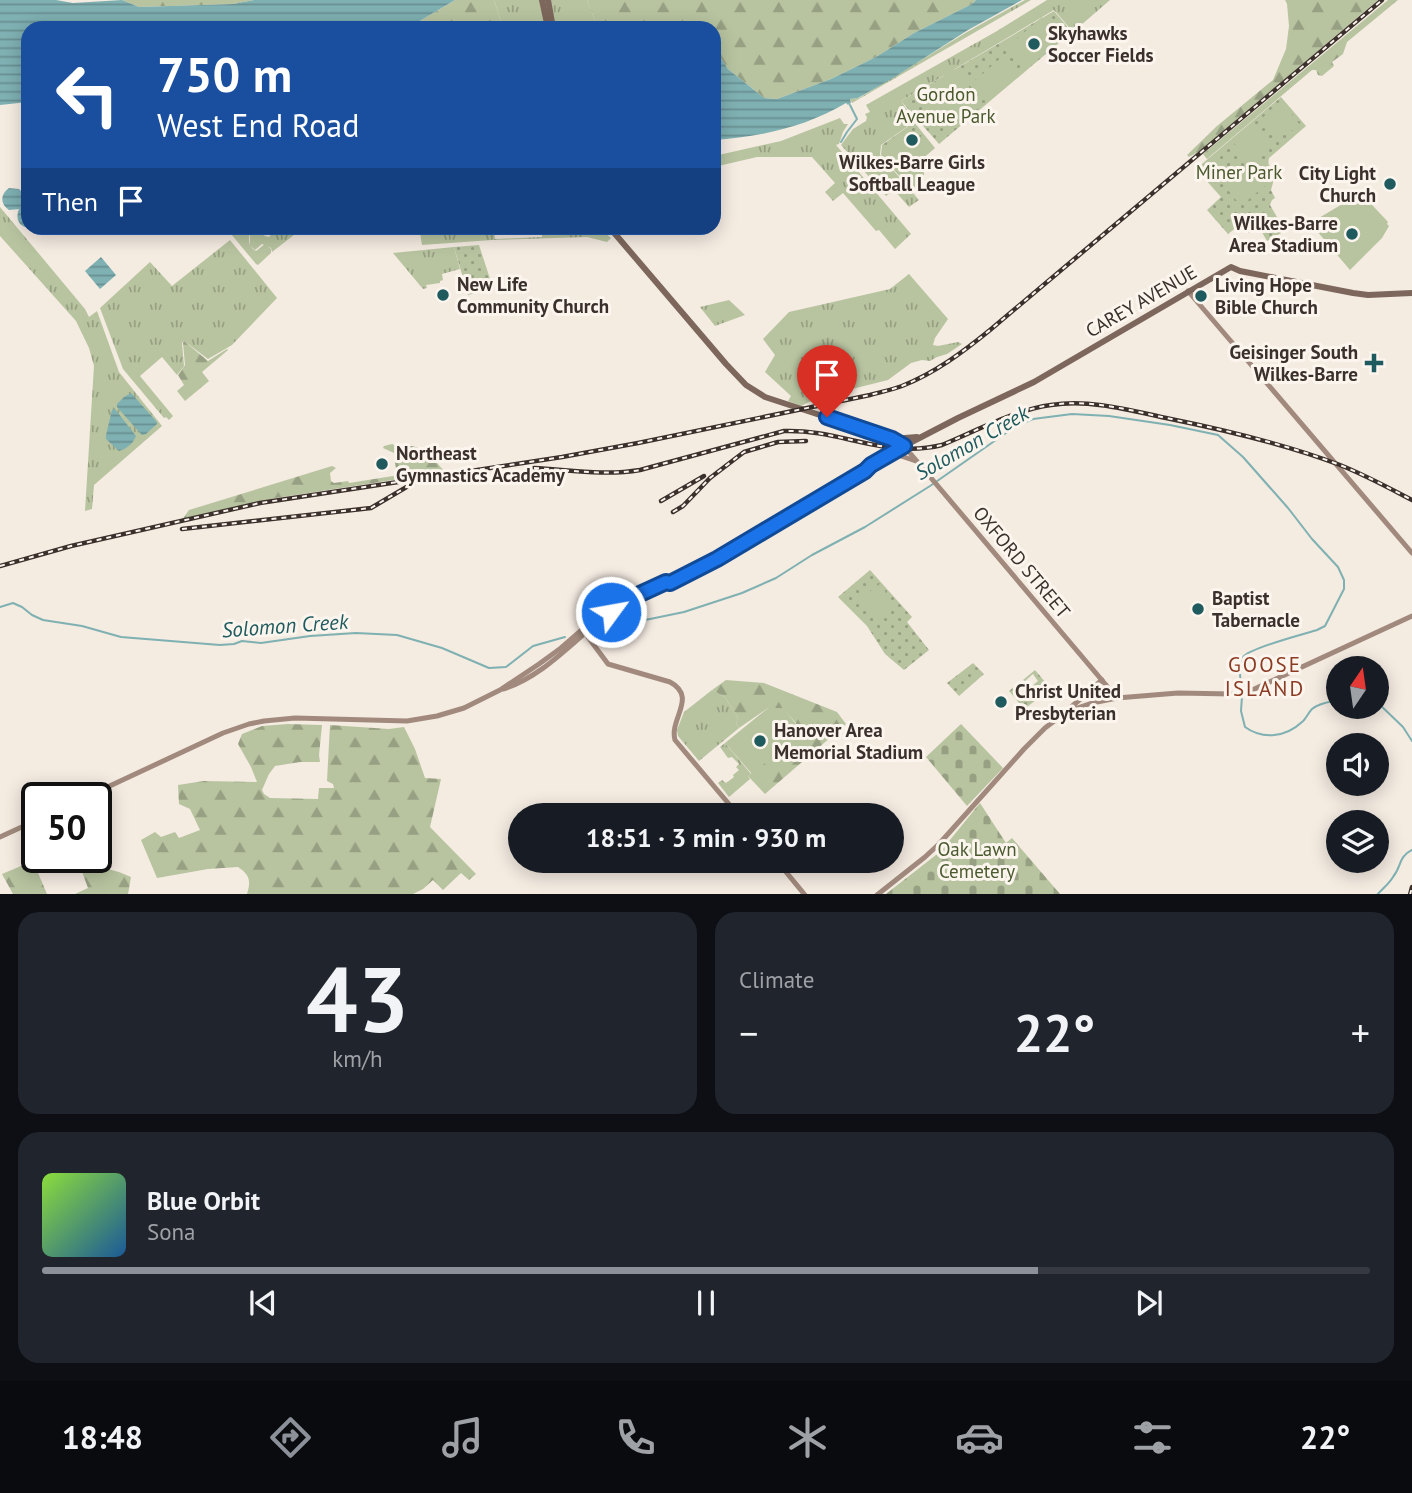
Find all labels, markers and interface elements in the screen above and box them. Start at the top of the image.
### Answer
place label: Skyhawks Soccer Fields [1048,21,1153,67]
marker: Skyhawks Soccer Fields [1026,36,1042,52]
text: 750 m [157,42,292,106]
icon: left [42,49,133,140]
park label: Gordon Avenue Park [896,82,996,128]
text: West End Road [157,104,359,146]
marker: Wilkes-Barre Girls Softball League [904,132,920,148]
place label: Wilkes-Barre Girls Softball League [839,150,985,196]
park label: Miner Park [1196,160,1282,184]
place label: City Light Church [1299,161,1376,207]
marker: City Light Church [1382,176,1398,192]
icon: arrive [112,182,150,220]
text: Then [42,185,98,218]
place label: Wilkes-Barre Area Stadium [1229,211,1338,257]
marker: Wilkes-Barre Area Stadium [1344,226,1360,242]
street label: CAREY AVENUE [1081,260,1201,342]
place label: New Life Community Church [457,272,609,318]
place label: Living Hope Bible Church [1215,273,1318,319]
marker: New Life Community Church [435,287,451,303]
marker: Living Hope Bible Church [1193,288,1209,304]
place label: Geisinger South Wilkes-Barre [1229,340,1358,386]
pin [797,345,857,417]
marker: Geisinger South Wilkes-Barre [1364,353,1384,373]
icon: arrive [808,356,846,394]
water label: Solomon Creek [910,398,1035,486]
place label: Northeast Gymnastics Academy [396,441,566,487]
marker: Northeast Gymnastics Academy [374,456,390,472]
street label: OXFORD STREET [968,501,1076,623]
position arrow [574,575,648,649]
place label: Baptist Tabernacle [1212,586,1300,632]
marker: Baptist Tabernacle [1190,601,1206,617]
water label: Solomon Creek [221,608,351,643]
district label: GOOSE ISLAND [1225,651,1305,702]
north arrow [1326,656,1390,719]
map controls [1326,656,1389,873]
place label: Christ United Presbyterian [1015,679,1121,725]
marker: Christ United Presbyterian [993,694,1009,710]
place label: Hanover Area Memorial Stadium [774,718,923,764]
marker: Hanover Area Memorial Stadium [752,733,768,749]
button: sound [1326,733,1389,796]
speed limit sign: 50 [21,782,112,873]
button: layers [1326,810,1389,873]
text: 18:51 · 3 min · 930 m [586,821,826,854]
park label: Oak Lawn Cemetery [937,837,1017,883]
text: 43 [306,939,409,1057]
text: Climate [739,965,814,994]
text: 22° [1014,999,1095,1066]
text: − [739,1008,758,1057]
text: + [1351,1008,1370,1057]
text: km/h [332,1044,383,1073]
text: Blue Orbit [147,1184,260,1217]
text: Sona [147,1217,196,1246]
icon: previous [244,1284,282,1322]
icon: pause [687,1284,725,1322]
icon: next [1130,1284,1168,1322]
icon: directions [266,1413,315,1462]
icon: music [438,1413,487,1462]
icon: phone [611,1413,660,1462]
icon: climate [783,1413,832,1462]
icon: car [955,1413,1004,1462]
icon: filters [1128,1413,1177,1462]
text: 18:48 [62,1416,143,1458]
text: 22° [1300,1416,1350,1458]

